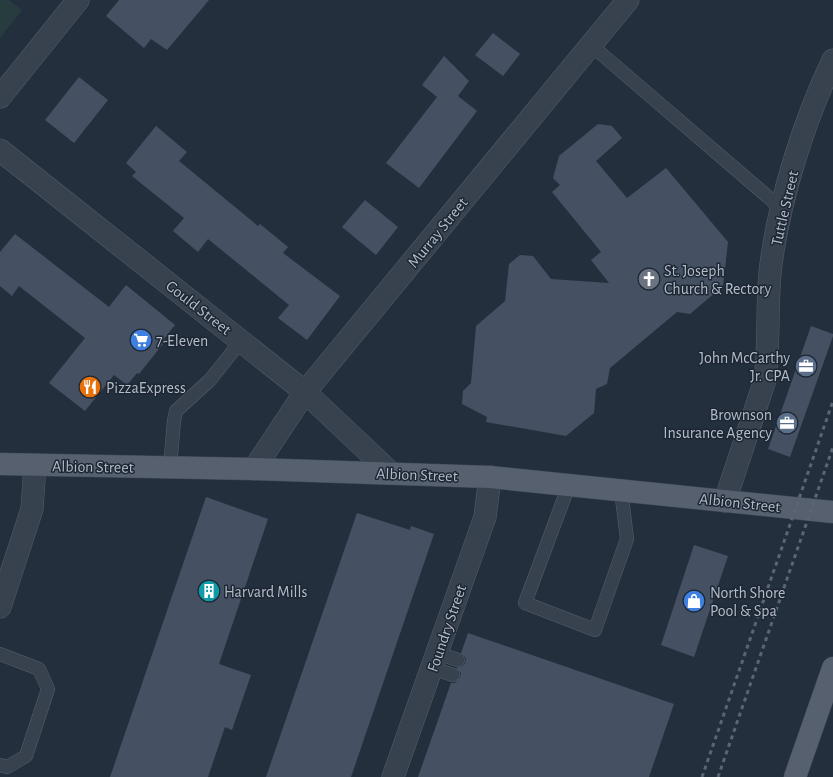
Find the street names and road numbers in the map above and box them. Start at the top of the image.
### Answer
street label: Tuttle Street [769,169,801,247]
street label: Murray Street [405,195,471,271]
street label: Gould Street [163,278,234,338]
street label: Albion Street [52,458,134,476]
street label: Albion Street [376,466,458,484]
street label: Albion Street [699,491,781,515]
street label: Foundry Street [425,583,470,674]

